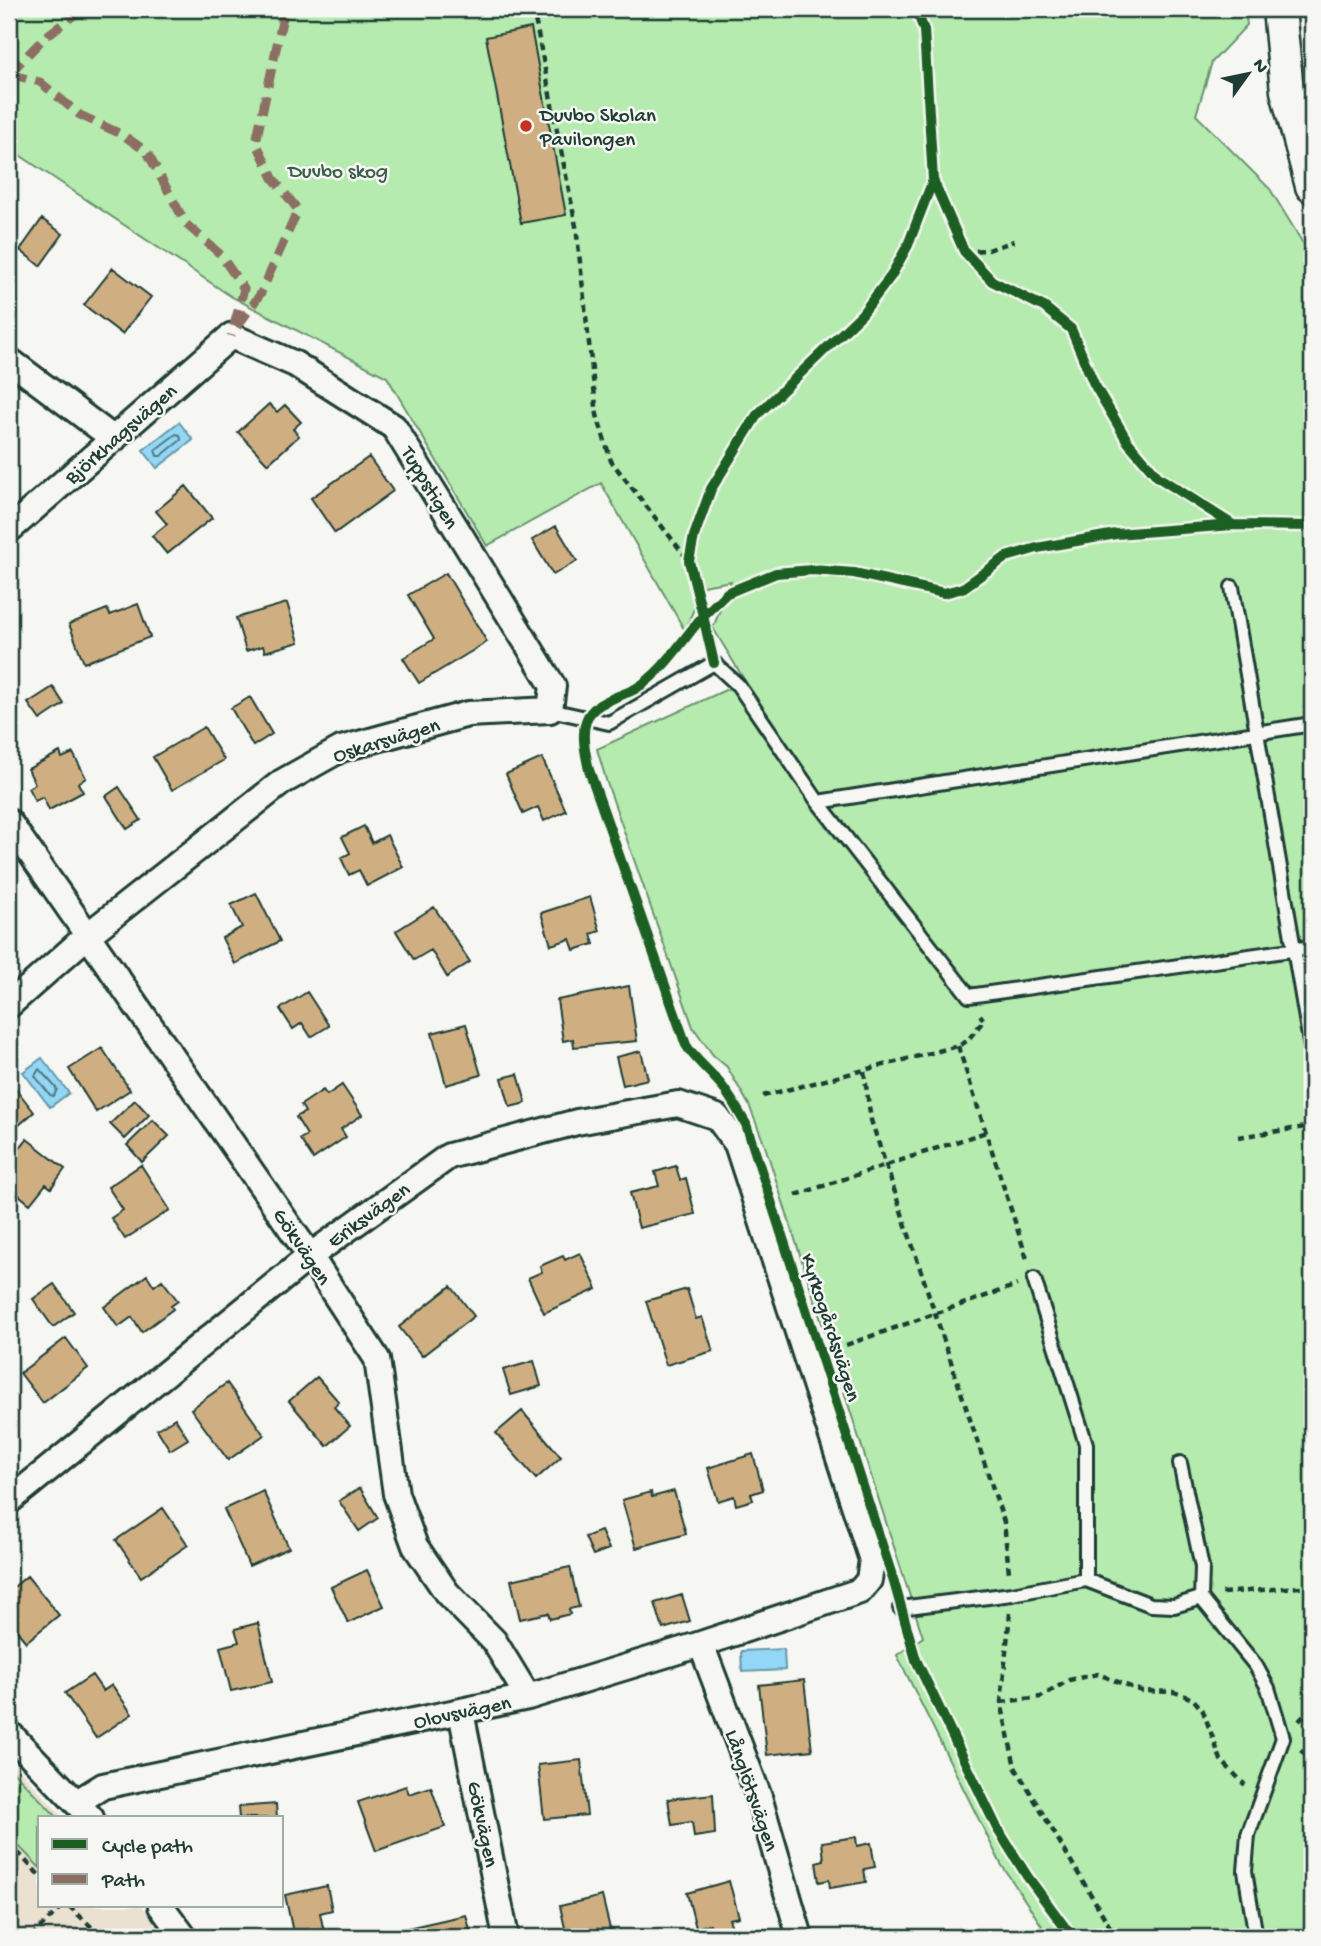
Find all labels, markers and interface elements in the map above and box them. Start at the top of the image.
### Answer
north arrow [1212,38,1282,108]
text: N [1246,55,1272,78]
place label: Duvbo Skolan Pavilongen [538,105,656,154]
marker: Duvbo Skolan Pavilongen [518,118,534,134]
park label: Duvbo skog [286,161,388,186]
street label: Björkhagsvägen [60,380,184,492]
street label: Tuppstigen [393,442,462,535]
street label: Oskarsvägen [331,714,443,770]
street label: Eriksvägen [324,1179,416,1255]
street label: Gökvägen [265,1205,335,1291]
street label: Kyrkogårdsvägen [793,1251,864,1405]
street label: Olovsvägen [412,1692,514,1737]
street label: Långlötsvägen [717,1727,782,1855]
street label: Gökvägen [459,1779,502,1870]
legend [38,1816,284,1908]
text: Cycle path [102,1836,193,1861]
text: Path [101,1870,145,1895]

